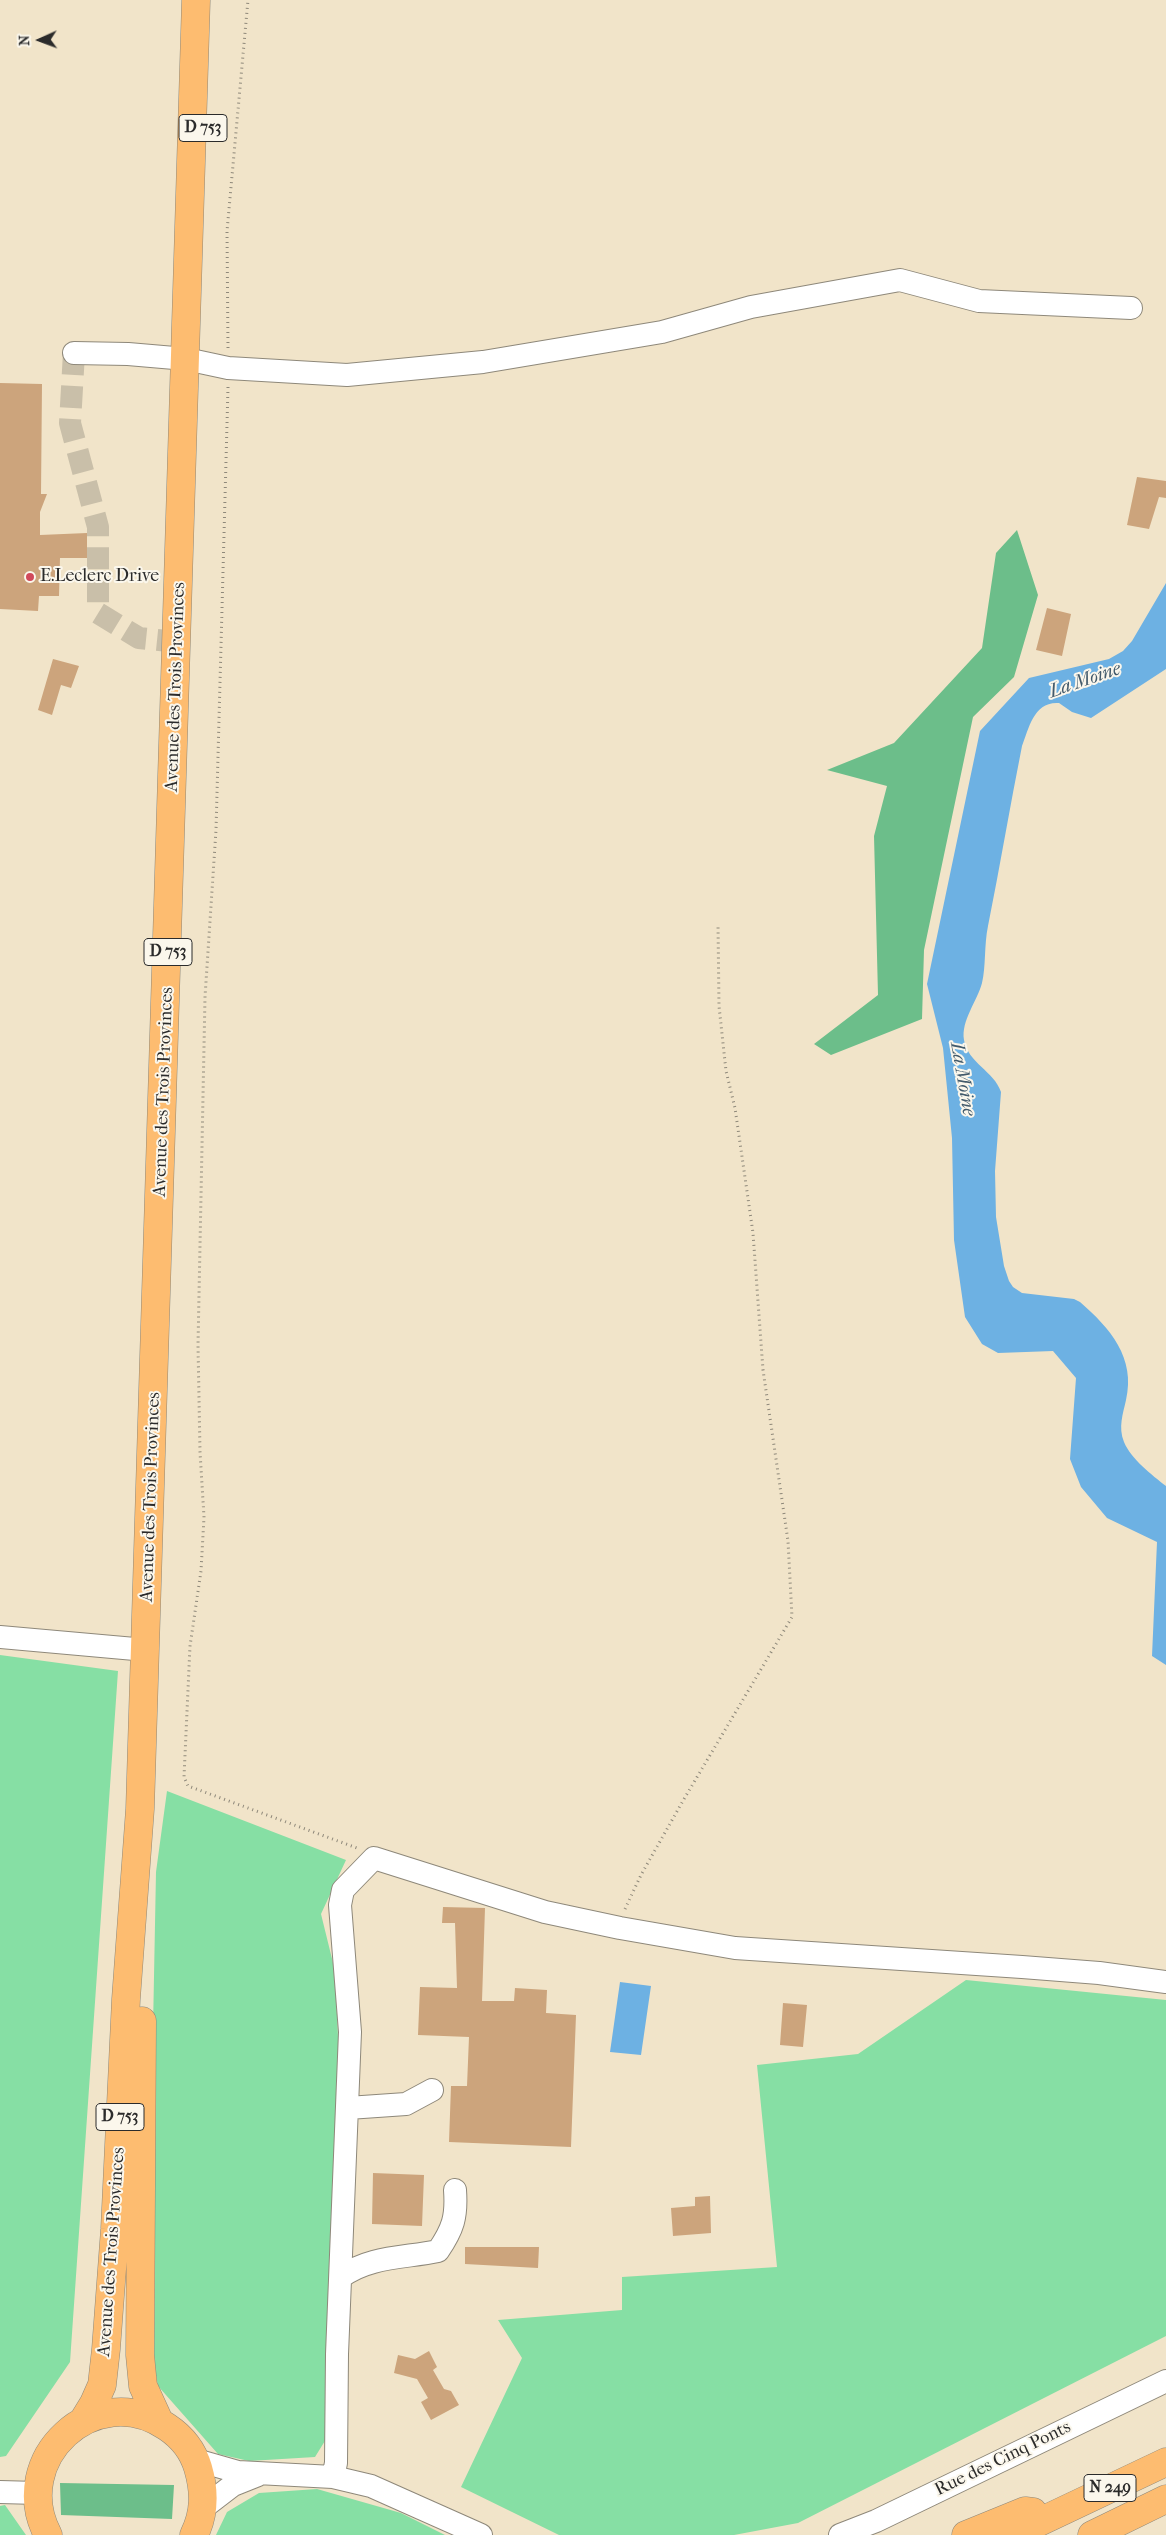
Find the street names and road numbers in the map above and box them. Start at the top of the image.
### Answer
road number: D 753 [179,115,227,142]
street label: Avenue des Trois Provinces [162,582,190,792]
road number: D 753 [144,939,192,966]
street label: Avenue des Trois Provinces [150,987,178,1197]
street label: Avenue des Trois Provinces [137,1392,165,1602]
road number: D 753 [96,2104,144,2130]
street label: Avenue des Trois Provinces [94,2147,130,2357]
street label: Rue des Cinq Ponts [932,2417,1074,2501]
road number: N 249 [1084,2474,1136,2502]

